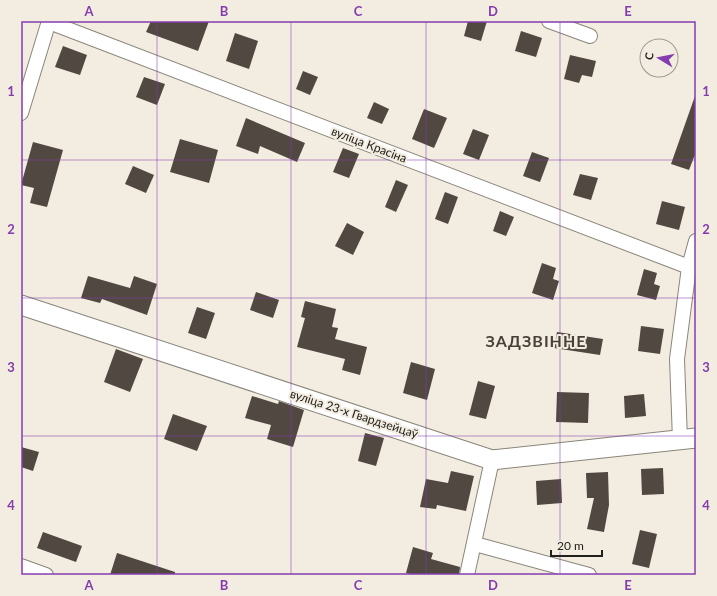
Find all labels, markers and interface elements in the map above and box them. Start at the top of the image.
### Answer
text: A [83,3,94,19]
text: B [220,3,229,19]
text: C [354,3,363,19]
text: D [488,3,498,19]
text: E [624,3,632,19]
north arrow [639,38,679,78]
text: С [642,51,656,61]
text: 1 [7,83,15,99]
text: 1 [702,83,710,99]
street label: вуліца Красіна [329,123,409,166]
text: 2 [7,221,15,237]
text: 2 [702,221,710,237]
district label: ЗАДЗВІННЕ [486,331,586,350]
text: 3 [7,359,15,375]
text: 3 [702,359,710,375]
street label: вуліца 23-х Гвардзейцаў [288,386,421,442]
text: 4 [7,497,15,513]
text: 4 [702,497,710,513]
scale bar [551,532,602,558]
text: 20 m [557,538,584,553]
text: A [83,577,94,593]
text: B [220,577,229,593]
text: C [354,577,363,593]
text: D [488,577,498,593]
text: E [624,577,632,593]

